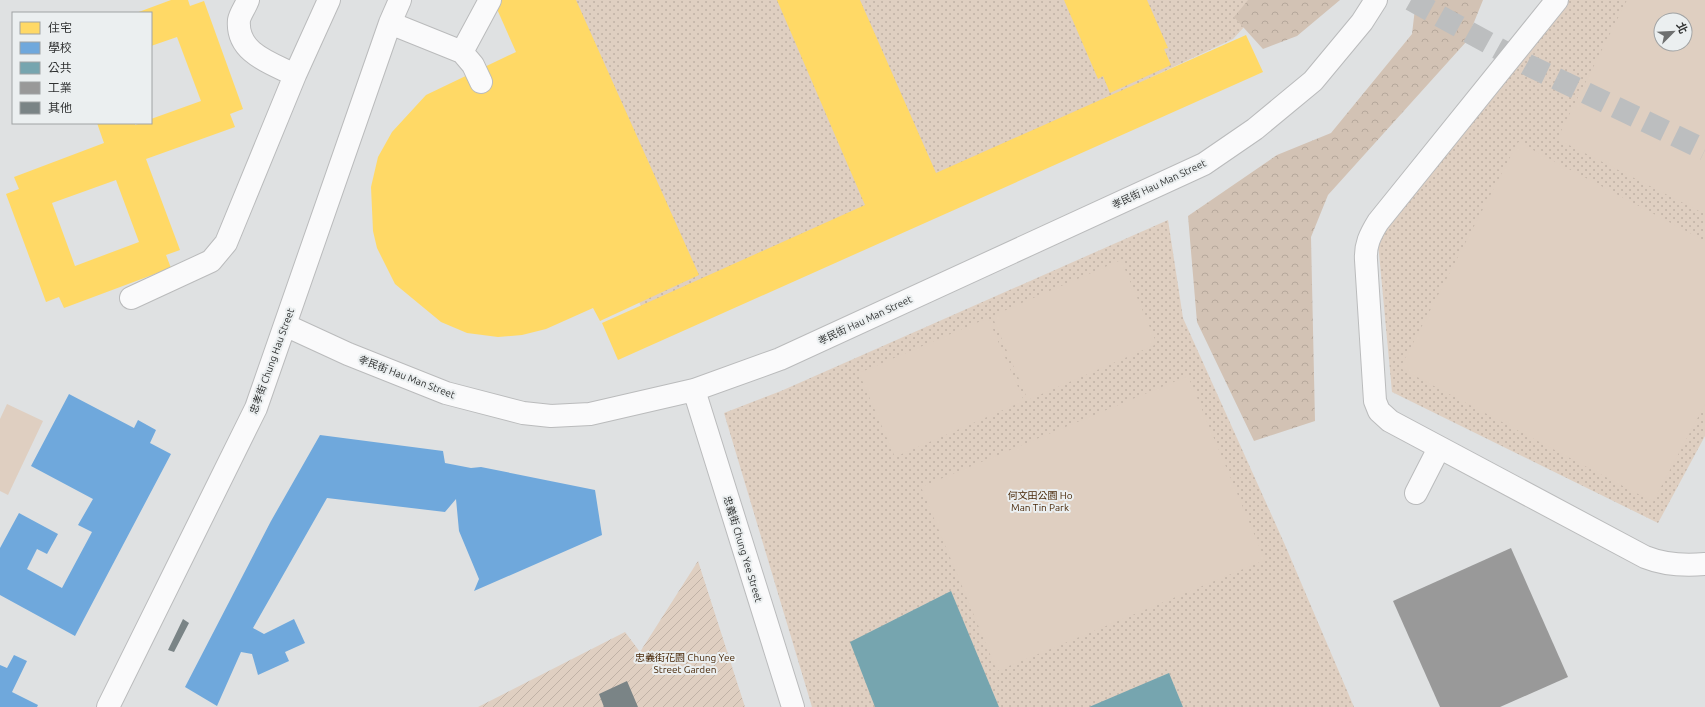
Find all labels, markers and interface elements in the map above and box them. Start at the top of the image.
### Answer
legend [12,12,152,124]
north arrow [1653,12,1693,52]
text: 北 [1674,20,1690,35]
text: 住宅 [48,21,72,34]
text: 學校 [48,41,72,54]
text: 公共 [48,61,72,74]
text: 工業 [48,81,72,94]
text: 其他 [48,101,72,114]
street label: 孝民街 Hau Man Street [1110,157,1208,211]
street label: 孝民街 Hau Man Street [816,293,914,347]
street label: 忠孝街 Chung Hau Street [248,307,296,415]
street label: 孝民街 Hau Man Street [357,354,457,400]
park label: 何文田公園 Ho Man Tin Park [1007,490,1073,513]
street label: 忠義街 Chung Yee Street [722,495,764,603]
park label: 忠義街花園 Chung Yee Street Garden [635,652,735,675]

